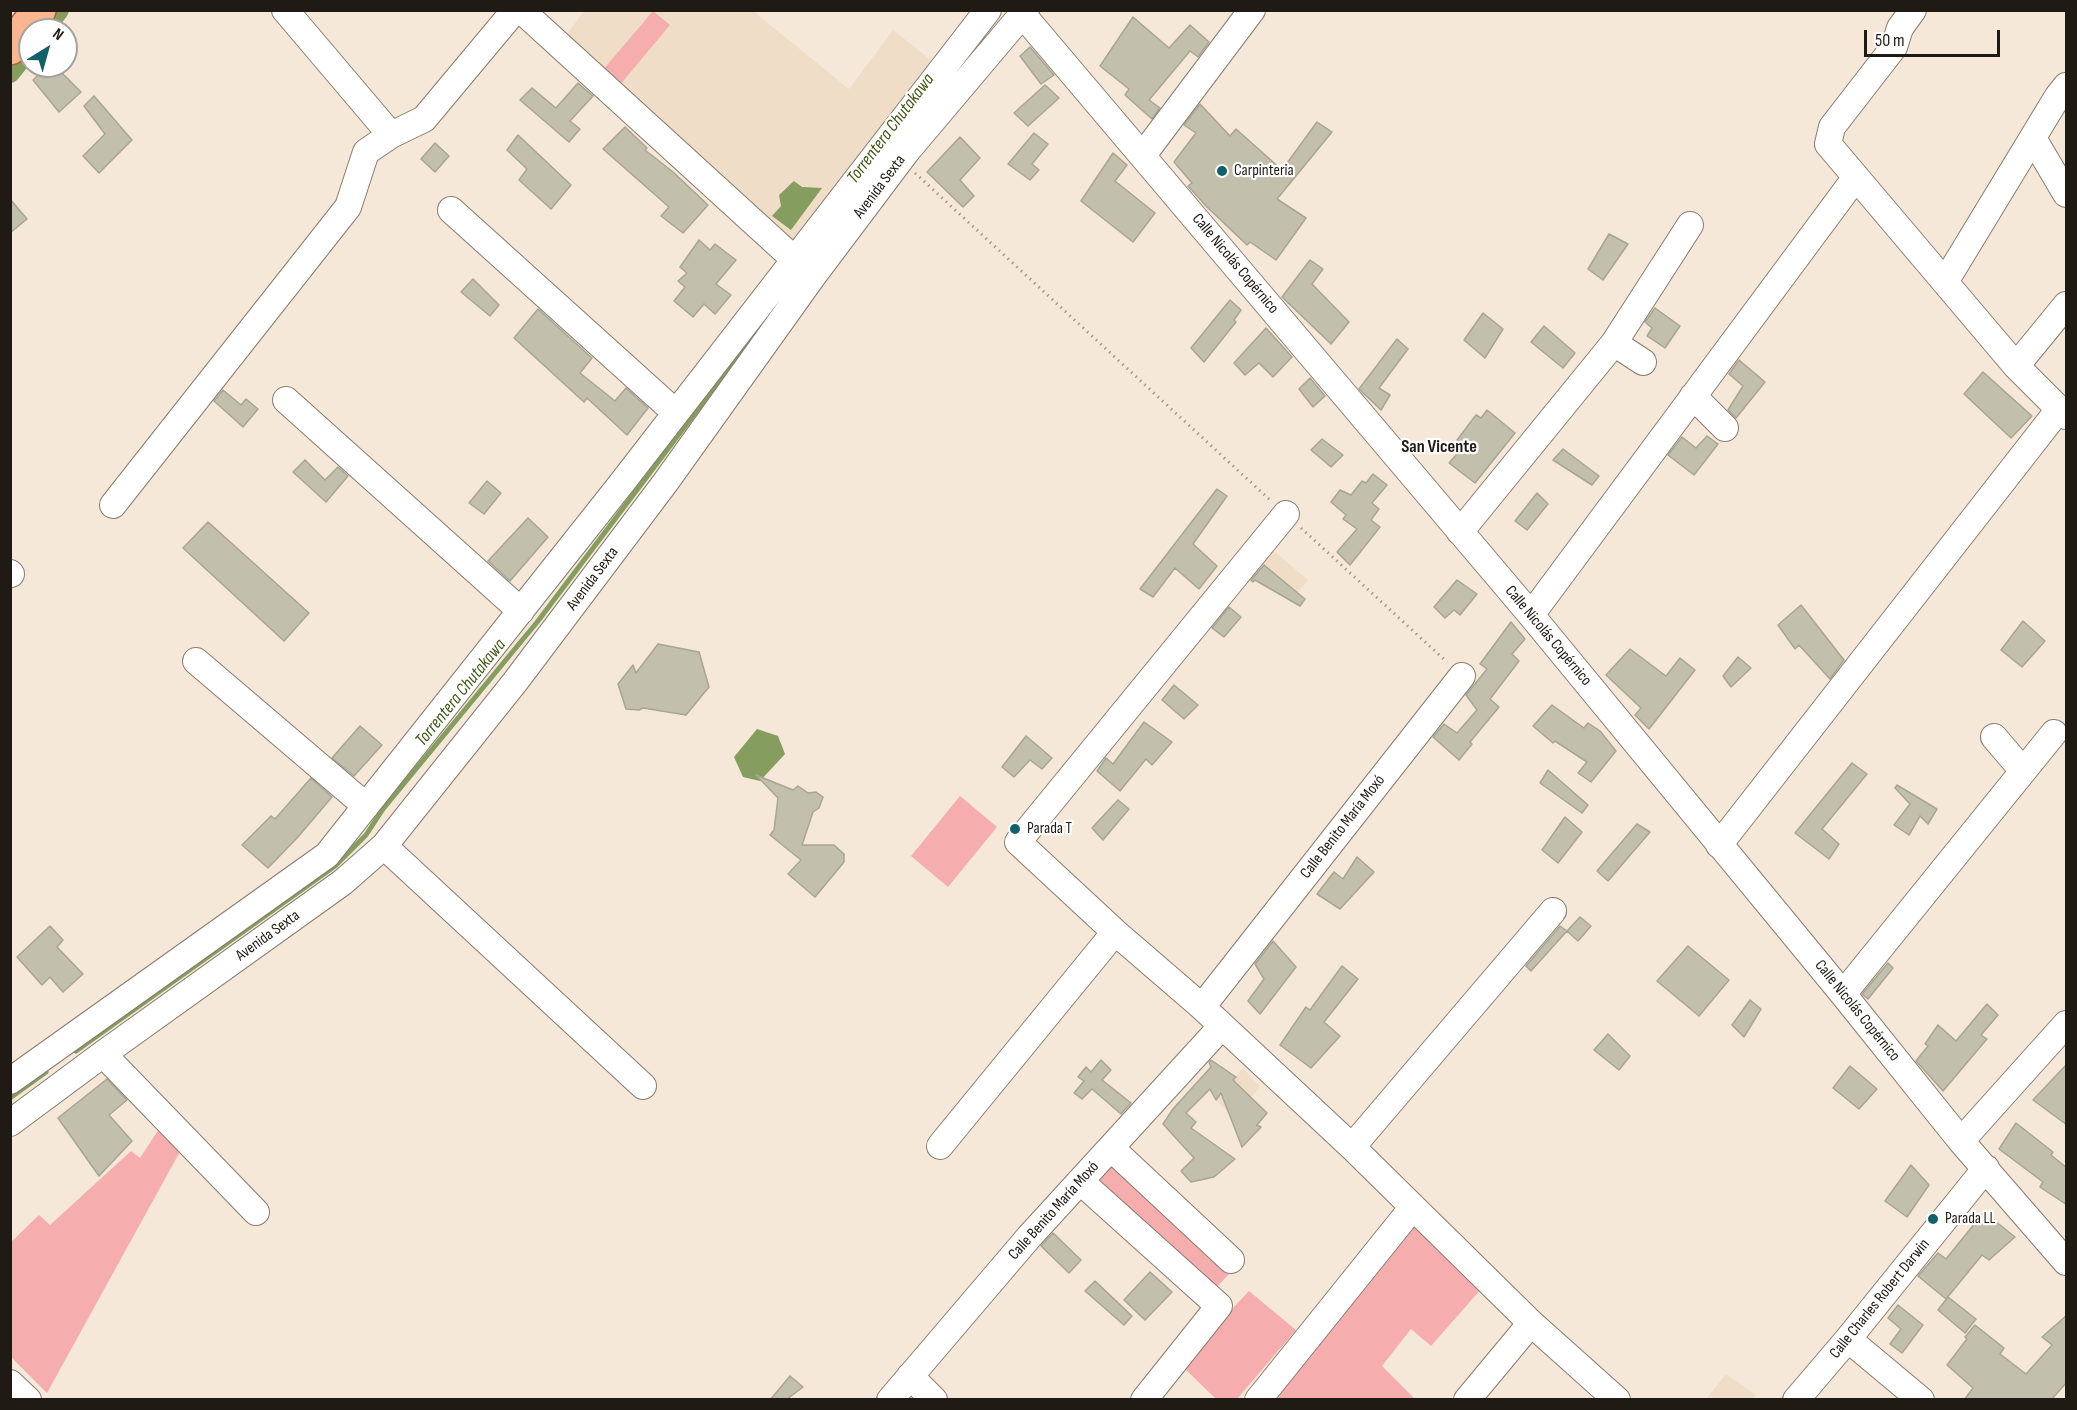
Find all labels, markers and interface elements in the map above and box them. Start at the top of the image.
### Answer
north arrow [18,18,78,78]
scale bar [1867,18,2004,56]
text: N [49,25,67,45]
text: 50 m [1875,30,1905,51]
water label: Torrentera Chutakawa [843,70,939,188]
street label: Avenida Sexta [850,152,910,222]
place label: Carpinteria [1234,161,1294,181]
marker: Carpinteria [1215,164,1229,178]
street label: Calle Nicolás Copérnico [1188,210,1282,318]
district label: San Vicente [1401,436,1477,458]
street label: Avenida Sexta [563,544,623,614]
street label: Calle Nicolás Copérnico [1501,582,1595,690]
water label: Torrentera Chutakawa [411,635,511,751]
street label: Calle Benito María Moxó [1297,771,1389,883]
place label: Parada T [1027,819,1072,839]
marker: Parada T [1008,822,1022,836]
street label: Avenida Sexta [232,906,304,966]
street label: Calle Nicolás Copérnico [1810,956,1904,1066]
street label: Calle Benito María Moxó [1005,1158,1103,1264]
place label: Parada LL [1945,1209,1995,1229]
marker: Parada LL [1926,1212,1940,1226]
street label: Calle Charles Robert Darwin [1826,1235,1934,1363]

